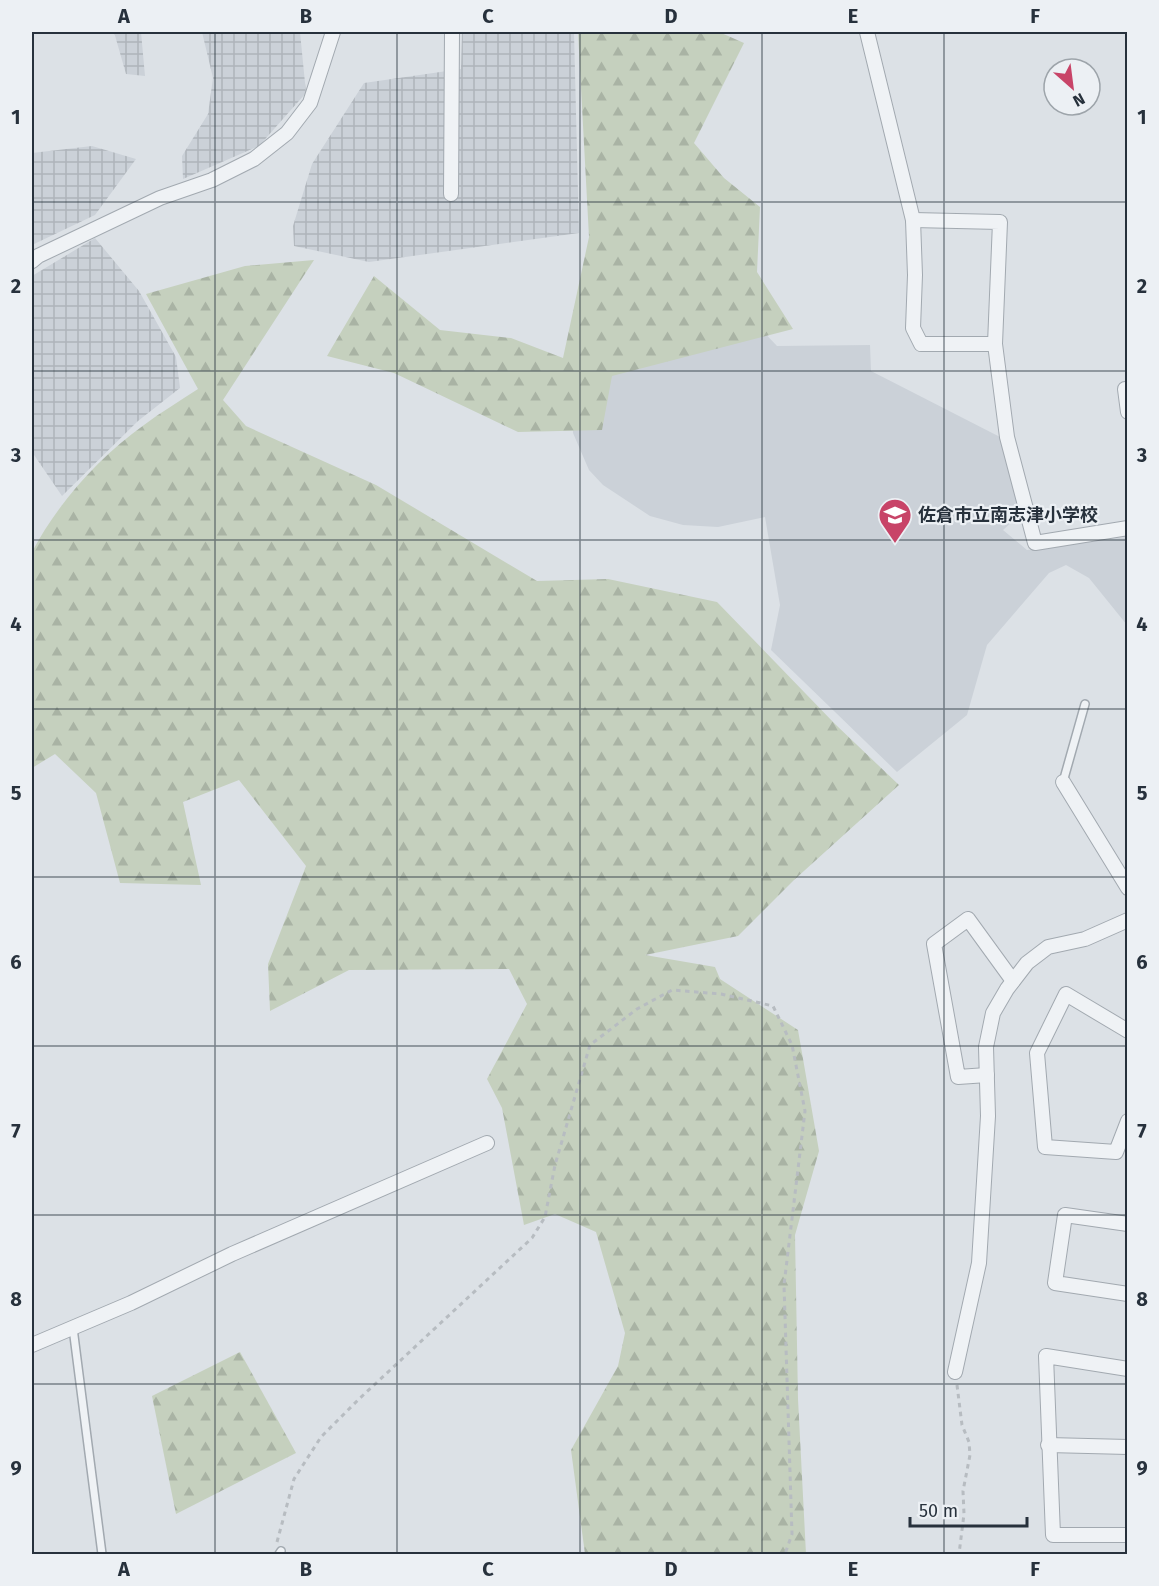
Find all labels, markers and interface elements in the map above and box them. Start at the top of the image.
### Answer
text: A [117,4,131,28]
text: B [300,4,312,28]
text: C [482,4,494,28]
text: D [664,4,678,28]
text: E [848,4,858,28]
text: F [1030,4,1040,28]
north arrow [1042,57,1102,117]
text: N [1070,89,1088,111]
text: 1 [11,105,21,129]
text: 1 [1137,105,1147,129]
text: 2 [11,274,21,298]
text: 2 [1137,274,1147,298]
text: 3 [10,443,21,467]
text: 3 [1136,443,1147,467]
school or university icon: 佐倉市立南志津小学校 [877,497,913,544]
place label: 佐倉市立南志津小学校 [918,504,1098,526]
text: 4 [10,612,22,636]
text: 4 [1136,612,1148,636]
text: 5 [11,781,22,805]
text: 5 [1137,781,1148,805]
text: 6 [10,950,22,974]
text: 6 [1136,950,1148,974]
text: 7 [11,1119,21,1143]
text: 7 [1137,1119,1147,1143]
text: 8 [10,1287,22,1311]
text: 8 [1136,1287,1148,1311]
text: 9 [10,1456,22,1480]
text: 9 [1136,1456,1148,1480]
scale bar [910,1490,1027,1528]
text: 50 m [919,1500,958,1522]
text: A [117,1557,131,1581]
text: B [300,1557,312,1581]
text: C [482,1557,494,1581]
text: D [664,1557,678,1581]
text: E [848,1557,858,1581]
text: F [1030,1557,1040,1581]

